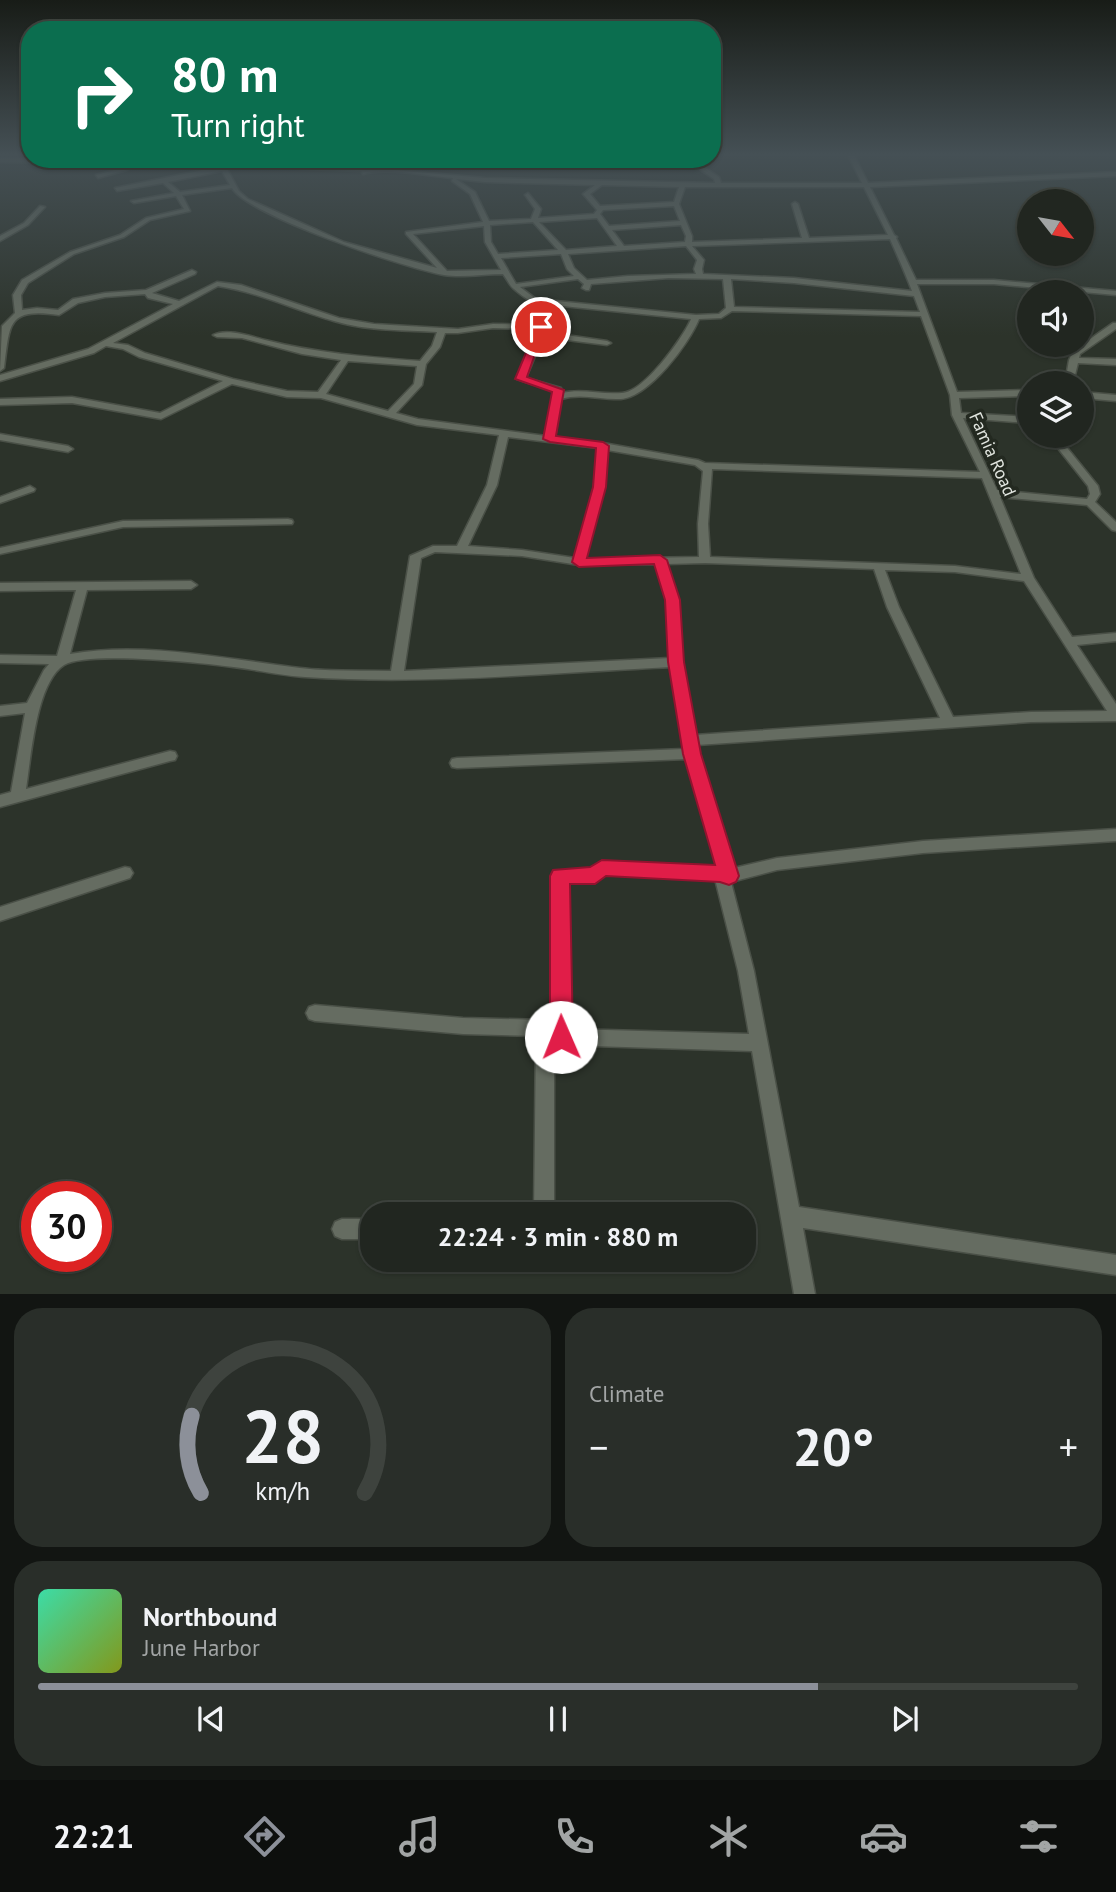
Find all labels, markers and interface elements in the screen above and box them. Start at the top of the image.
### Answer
text: 80 m [171,42,278,106]
icon: right [56,49,147,140]
text: Turn right [171,104,305,146]
north arrow [1017,189,1094,266]
map controls [1017,189,1094,448]
button: sound [1017,280,1094,357]
pin [511,297,571,357]
icon: arrive [522,308,560,346]
button: layers [1017,371,1094,448]
street label: Famia Road [964,408,1022,500]
position arrow [524,1000,598,1074]
speed limit sign: 30 [21,1181,112,1272]
text: 22:24 · 3 min · 880 m [438,1220,678,1253]
text: Climate [589,1379,664,1408]
text: 28 [241,1390,324,1484]
text: 20° [793,1413,874,1480]
text: − [589,1422,608,1471]
text: + [1059,1422,1078,1471]
text: km/h [255,1475,310,1507]
text: Northbound [143,1600,277,1633]
text: June Harbor [143,1633,260,1662]
icon: previous [192,1700,230,1738]
icon: pause [539,1700,577,1738]
icon: next [886,1700,924,1738]
icon: directions [240,1812,289,1861]
icon: music [395,1812,444,1861]
icon: phone [550,1812,599,1861]
icon: climate [704,1812,753,1861]
icon: car [859,1812,908,1861]
icon: filters [1014,1812,1063,1861]
text: 22:21 [53,1815,134,1857]

